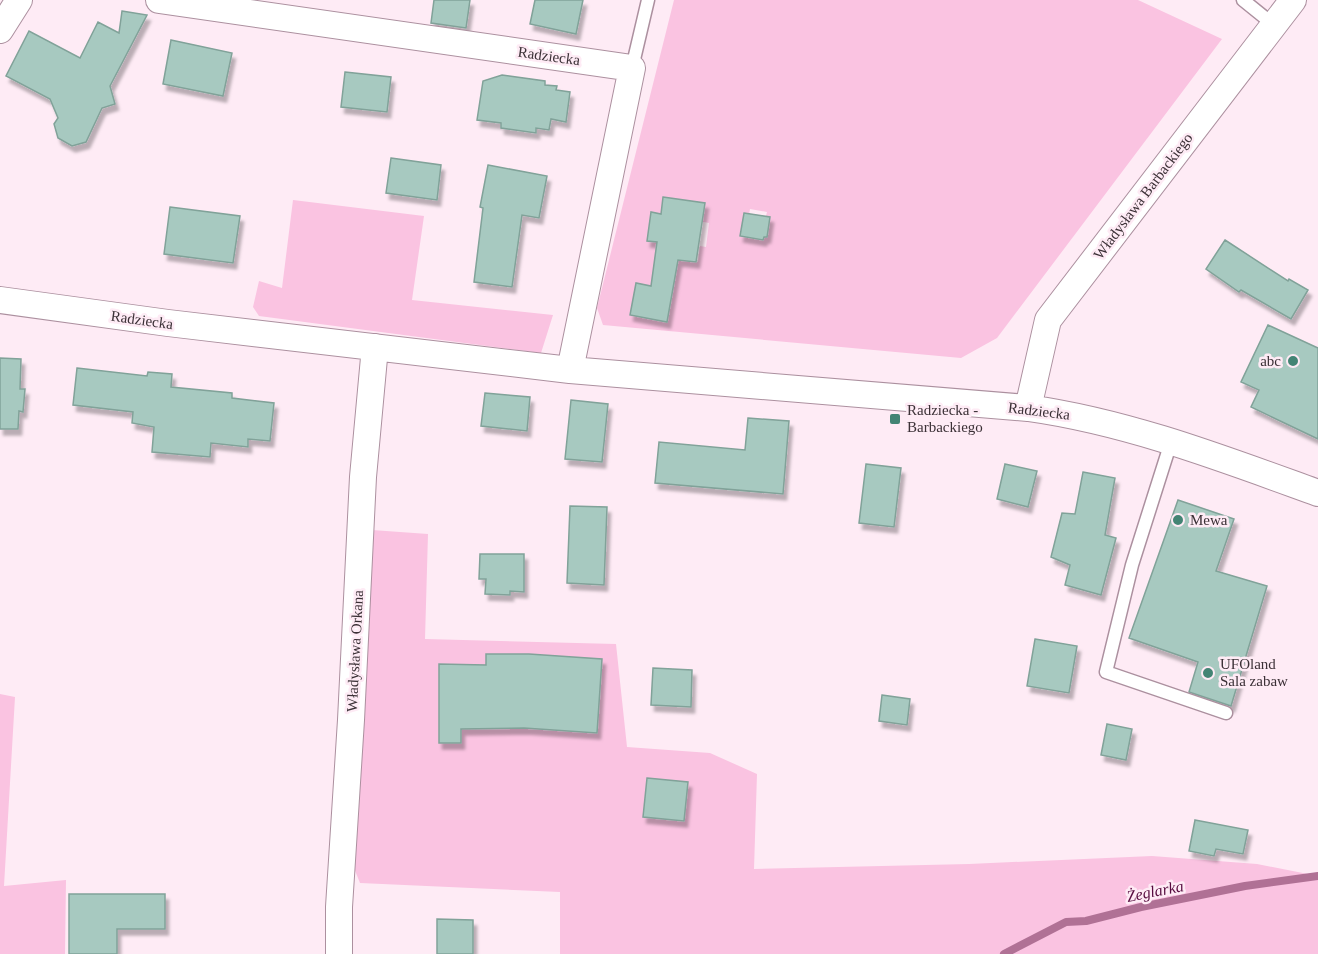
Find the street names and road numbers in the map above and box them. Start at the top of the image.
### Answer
street label: Radziecka [517,44,581,68]
street label: Władysława Barbackiego [1090,130,1196,262]
street label: Radziecka [110,308,174,332]
street label: Radziecka [1007,399,1071,423]
street label: Władysława Orkana [344,589,366,712]

